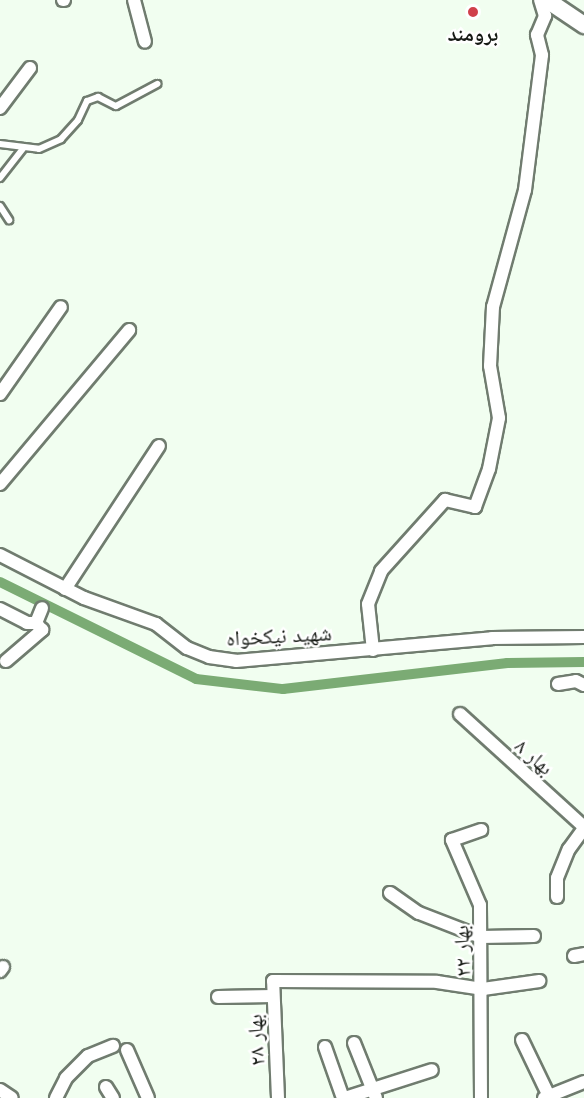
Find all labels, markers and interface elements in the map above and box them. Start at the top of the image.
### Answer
marker: برومند [466,5,480,19]
place label: برومند [448,21,498,47]
street label: شهید نیکخواه [226,621,332,651]
street label: بهار ۸ [510,734,558,780]
street label: بهار ۲۲ [449,925,475,977]
street label: بهار ۲۸ [242,1013,270,1067]

